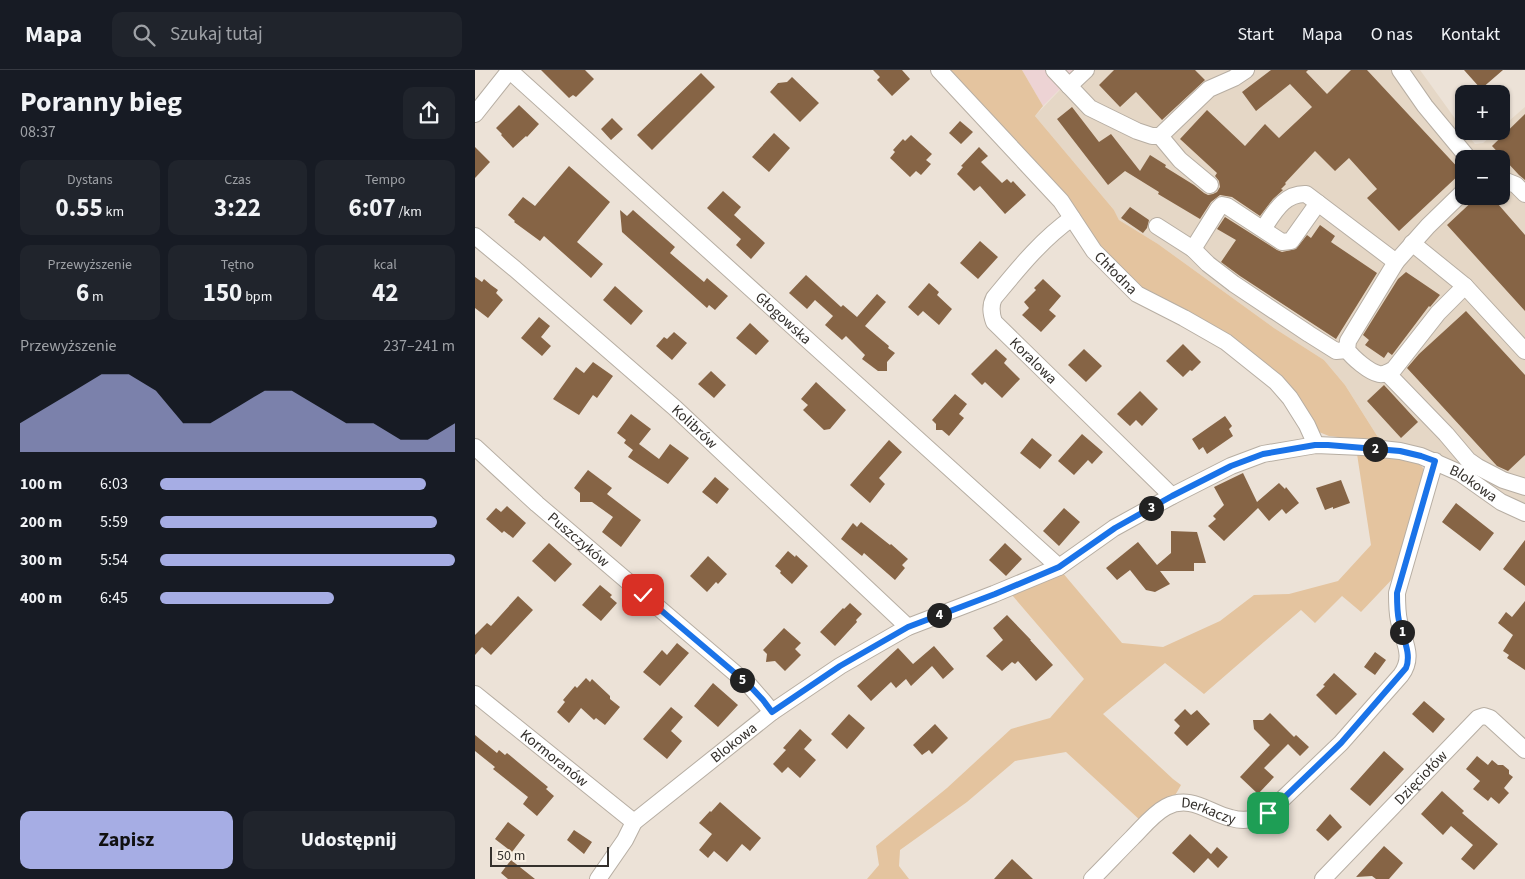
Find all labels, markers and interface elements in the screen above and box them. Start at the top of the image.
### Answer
search box [112,12,462,57]
text: Mapa [25,17,82,52]
icon: search [130,21,158,49]
text: Szukaj tutaj [170,21,263,48]
text: Start [1237,22,1274,47]
text: Mapa [1302,22,1343,47]
text: O nas [1371,22,1413,47]
text: Kontakt [1441,22,1500,47]
text: Poranny bieg [20,82,182,122]
map controls [1455,85,1510,205]
button: + [1455,85,1510,140]
button: share [403,87,455,139]
text: 08:37 [20,121,56,143]
button: − [1455,150,1510,205]
text: Dystans [67,170,113,190]
text: Czas [224,170,251,190]
text: Tempo [365,170,405,190]
text: 0.55 [56,190,103,226]
text: 3:22 [214,190,261,226]
text: 6:07 [348,190,396,226]
text: km [103,202,124,222]
text: /km [396,202,422,222]
street label: Chłodna [1089,247,1142,300]
text: Przewyższenie [48,255,132,275]
text: Tętno [221,255,254,275]
text: kcal [373,255,397,275]
text: 6 [76,275,89,311]
text: 150 [203,275,242,311]
text: 42 [372,275,398,311]
text: m [89,287,104,307]
text: bpm [242,287,272,307]
street label: Głogowska [750,287,816,349]
street label: Koralowa [1005,333,1062,389]
text: Przewyższenie [20,335,117,357]
text: 237–241 m [383,335,455,357]
street label: Kolibrów [667,400,722,454]
pin: 2 [1363,436,1387,462]
text: 2 [1372,439,1379,459]
street label: Blokowa [1446,460,1502,507]
text: 100 m [20,473,62,495]
text: 6:03 [100,473,128,495]
pin: 3 [1139,496,1163,520]
text: 3 [1148,498,1155,518]
street label: Puszczyków [543,507,614,573]
text: 200 m [20,511,62,533]
text: 5:59 [100,511,128,533]
text: 300 m [20,549,62,571]
text: 5:54 [100,549,128,571]
pin [622,574,664,616]
icon: check [629,581,657,609]
text: 400 m [20,587,62,609]
text: 6:45 [100,587,128,609]
pin: 4 [927,602,951,628]
text: 4 [936,605,943,625]
pin: 1 [1389,620,1415,644]
text: 1 [1399,622,1406,642]
pin: 5 [729,668,755,692]
text: 5 [739,670,746,690]
street label: Blokowa [706,718,762,768]
street label: Kormoranów [516,724,593,792]
street label: Dzięciołów [1390,746,1453,810]
street label: Derkaczy [1181,792,1238,830]
pin [1247,792,1289,834]
icon: arrive [1254,799,1282,827]
button: Zapisz [20,811,233,869]
button: Udostępnij [243,811,455,869]
scale bar [490,844,609,867]
text: 50 m [497,846,525,866]

